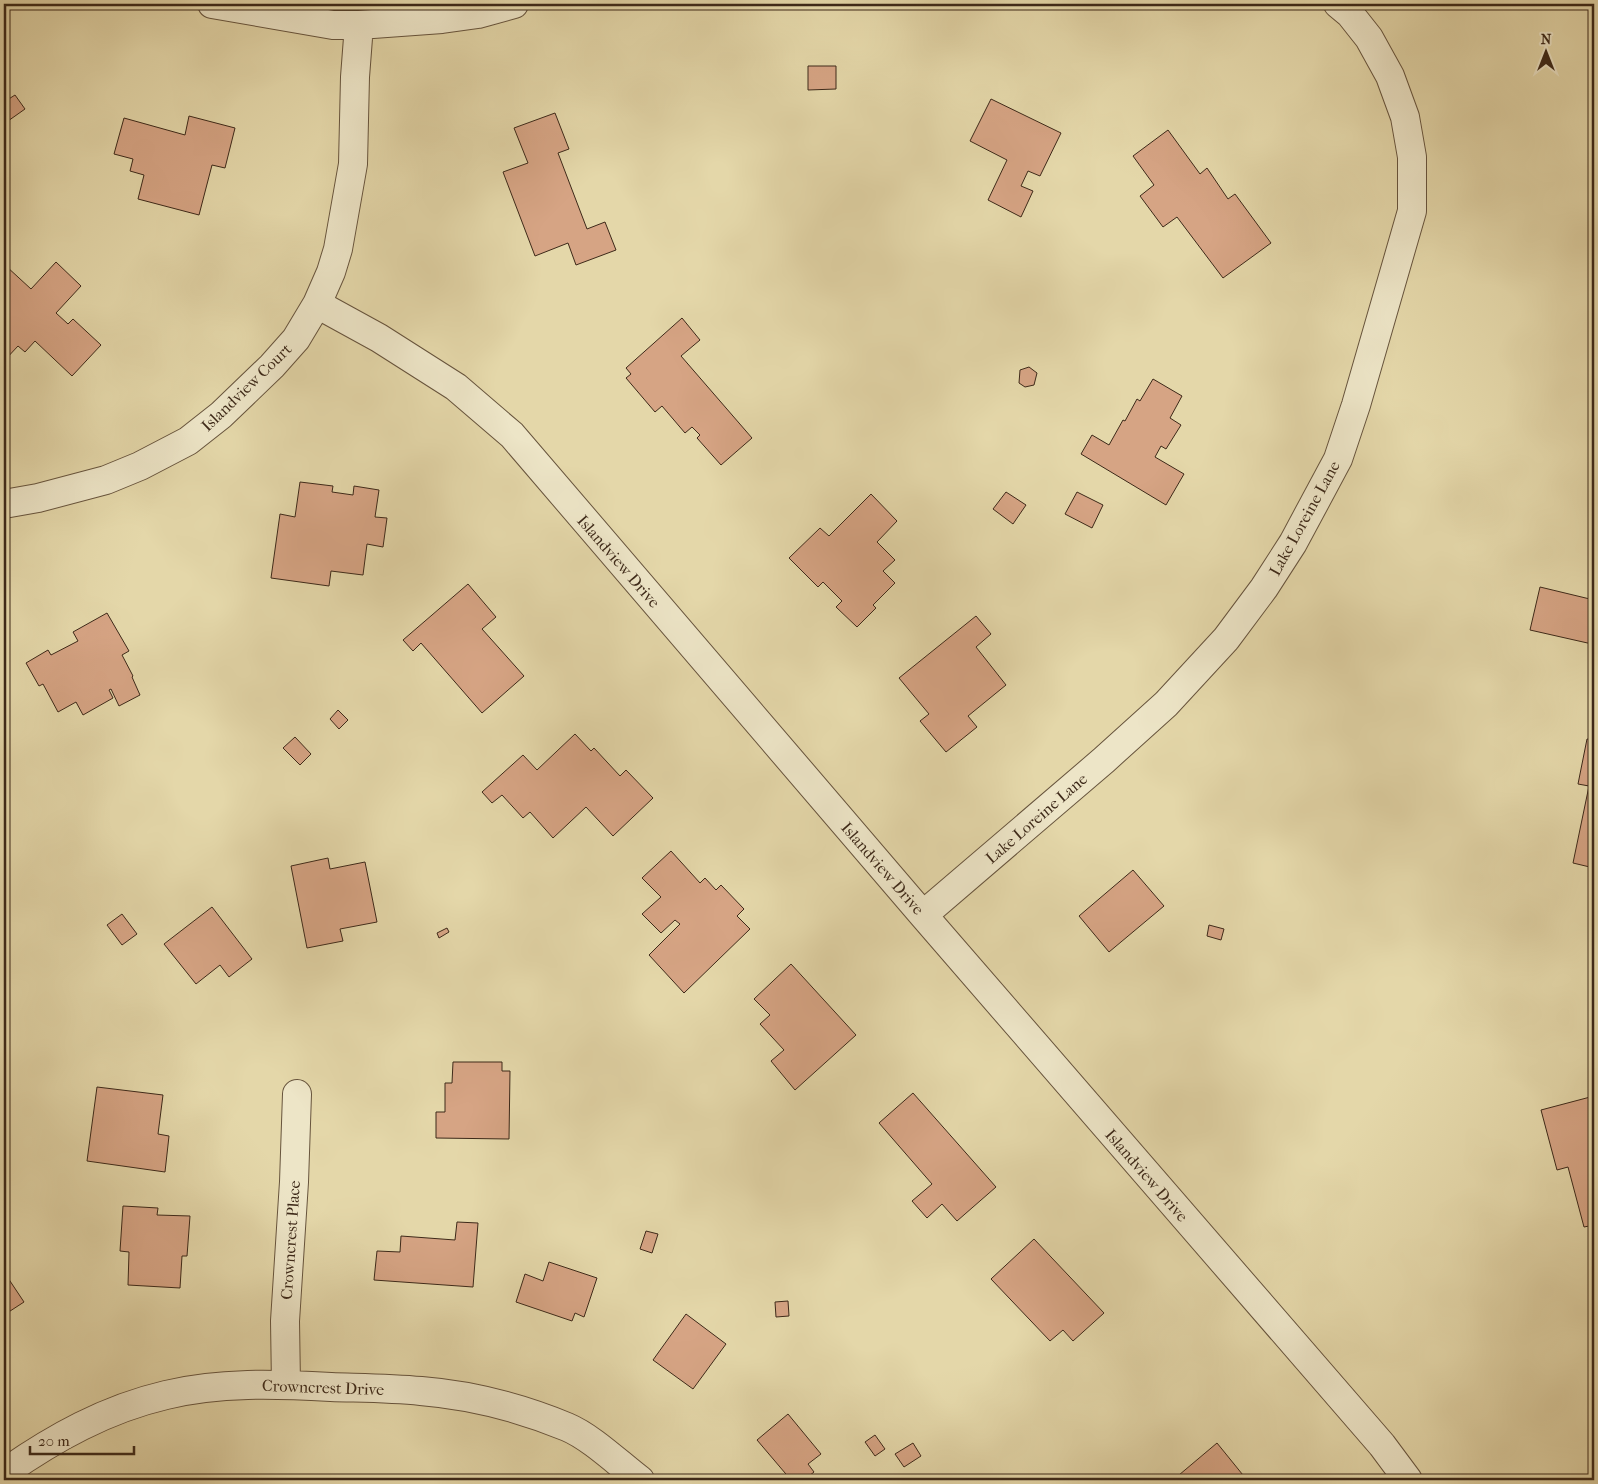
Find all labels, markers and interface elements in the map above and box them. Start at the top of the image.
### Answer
north arrow [1520,28,1570,78]
text: N [1541,31,1552,48]
street label: Islandview Court [197,339,296,435]
street label: Lake Loreine Lane [1265,457,1344,579]
street label: Islandview Drive [573,511,664,612]
street label: Lake Loreine Lane [982,769,1091,868]
street label: Islandview Drive [837,818,928,919]
street label: Islandview Drive [1101,1125,1192,1226]
street label: Crowncrest Place [277,1180,304,1300]
street label: Crowncrest Drive [262,1376,384,1399]
scale bar [30,1424,134,1456]
text: 20 m [38,1432,70,1450]

